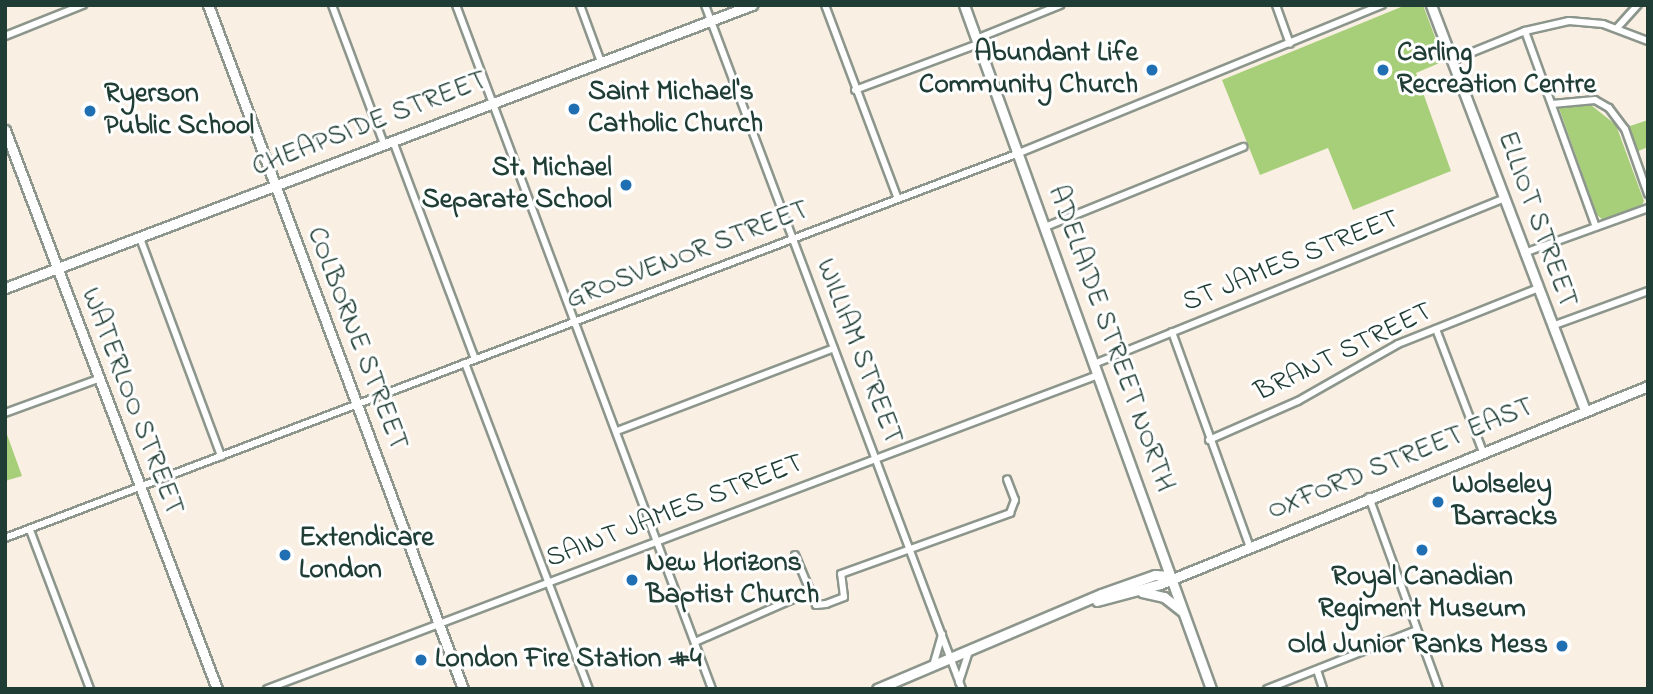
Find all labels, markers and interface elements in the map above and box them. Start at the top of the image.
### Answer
place label: Abundant Life Community Church [919,37,1138,103]
place label: Carling Recreation Centre [1397,37,1596,103]
marker: Abundant Life Community Church [1144,62,1160,78]
marker: Carling Recreation Centre [1375,62,1391,78]
street label: CHEAPSIDE STREET [248,65,492,185]
place label: Saint Michael's Catholic Church [588,76,763,142]
place label: Ryerson Public School [104,78,254,144]
marker: Saint Michael's Catholic Church [566,101,582,117]
marker: Ryerson Public School [82,103,98,119]
street label: ELLIOT STREET [1489,127,1583,313]
place label: St. Michael Separate School [422,152,612,218]
marker: St. Michael Separate School [618,177,634,193]
street label: ADELAIDE STREET NORTH [1039,181,1181,497]
street label: GROSVENOR STREET [562,194,814,318]
street label: ST JAMES STREET [1178,203,1404,321]
street label: COLBORNE STREET [298,222,414,456]
street label: WILLIAM STREET [807,254,909,450]
street label: WATERLOO STREET [72,283,190,521]
street label: BRANT STREET [1250,296,1438,410]
street label: OXFORD STREET EAST [1263,391,1539,529]
street label: SAINT JAMES STREET [542,447,808,577]
place label: Wolseley Barracks [1452,469,1557,535]
marker: Wolseley Barracks [1430,494,1446,510]
place label: Extendicare London [299,522,434,588]
marker: Royal Canadian Regiment Museum [1414,542,1430,558]
marker: Extendicare London [277,547,293,563]
place label: New Horizons Baptist Church [646,547,819,613]
place label: Royal Canadian Regiment Museum [1318,561,1526,627]
marker: New Horizons Baptist Church [624,572,640,588]
place label: Old Junior Ranks Mess [1288,629,1548,663]
marker: Old Junior Ranks Mess [1554,638,1570,654]
place label: London Fire Station #4 [435,643,702,677]
marker: London Fire Station #4 [413,652,429,668]

